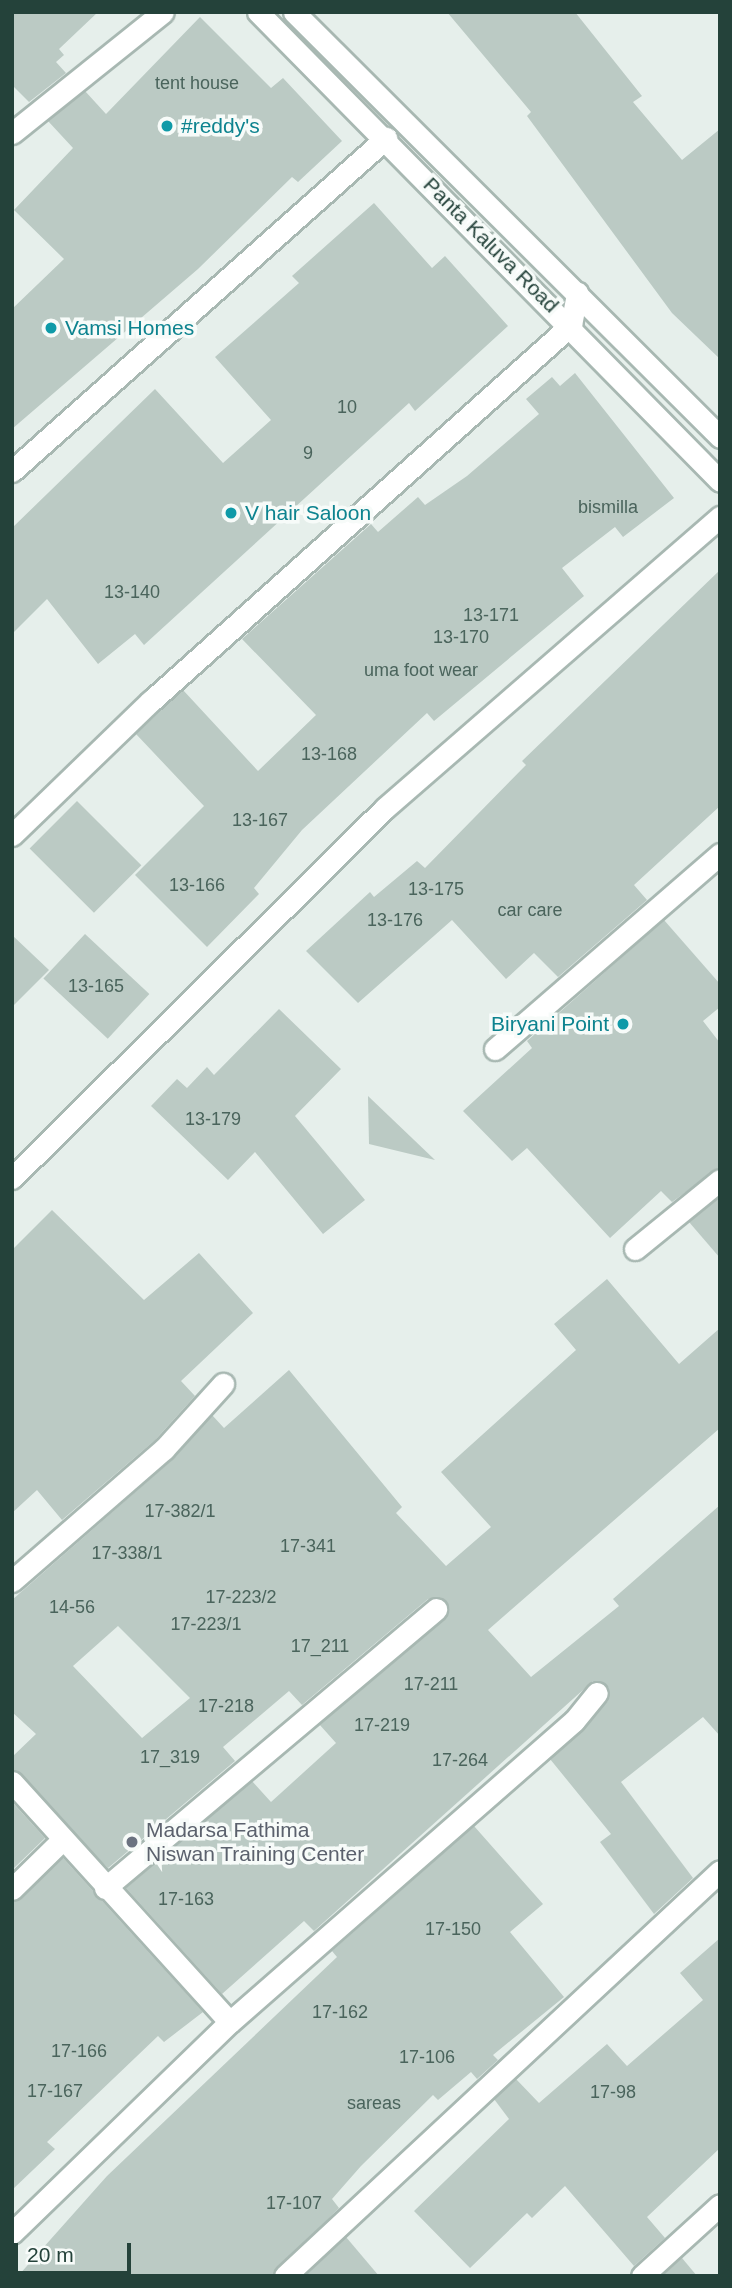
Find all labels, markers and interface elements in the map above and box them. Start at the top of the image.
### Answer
house number: tent house [155,72,239,94]
place label: #reddy's [181,113,260,139]
marker: #reddy's [159,118,175,134]
street label: Panta Kaluva Road [418,172,564,318]
place label: Vamsi Homes [65,315,194,341]
marker: Vamsi Homes [43,320,59,336]
house number: 10 [337,396,357,418]
house number: 9 [303,442,313,464]
house number: bismilla [578,496,638,518]
place label: V hair Saloon [245,500,371,526]
marker: V hair Saloon [223,505,239,521]
house number: 13-140 [104,581,160,603]
house number: 13-171 [463,604,519,626]
house number: 13-170 [433,626,489,648]
house number: uma foot wear [364,659,478,681]
house number: 13-168 [301,743,357,765]
house number: 13-167 [232,809,288,831]
house number: 13-166 [169,874,225,896]
house number: 13-175 [408,878,464,900]
house number: car care [497,899,563,921]
house number: 13-176 [367,909,423,931]
house number: 13-165 [68,975,124,997]
place label: Biryani Point [491,1011,609,1037]
marker: Biryani Point [615,1016,631,1032]
house number: 13-179 [185,1108,241,1130]
house number: 17-382/1 [144,1500,216,1522]
house number: 17-341 [280,1535,336,1557]
house number: 17-338/1 [91,1542,163,1564]
house number: 17-223/2 [205,1586,277,1608]
house number: 14-56 [49,1596,95,1618]
house number: 17-223/1 [170,1613,242,1635]
house number: 17_211 [291,1635,349,1657]
house number: 17-211 [404,1673,458,1695]
house number: 17-218 [198,1695,254,1717]
house number: 17-219 [354,1714,410,1736]
house number: 17_319 [140,1746,200,1768]
house number: 17-264 [432,1749,488,1771]
place label: Madarsa Fathima Niswan Training Center [146,1817,365,1867]
marker: Madarsa Fathima Niswan Training Center [124,1834,140,1850]
house number: 17-163 [158,1888,214,1910]
house number: 17-150 [425,1918,481,1940]
house number: 17-162 [312,2001,368,2023]
house number: 17-166 [51,2040,107,2062]
house number: 17-106 [399,2046,455,2068]
house number: 17-167 [27,2080,83,2102]
house number: 17-98 [590,2081,636,2103]
house number: sareas [347,2092,401,2114]
house number: 17-107 [266,2192,322,2214]
scale bar [18,2228,135,2272]
text: 20 m [27,2243,74,2266]

